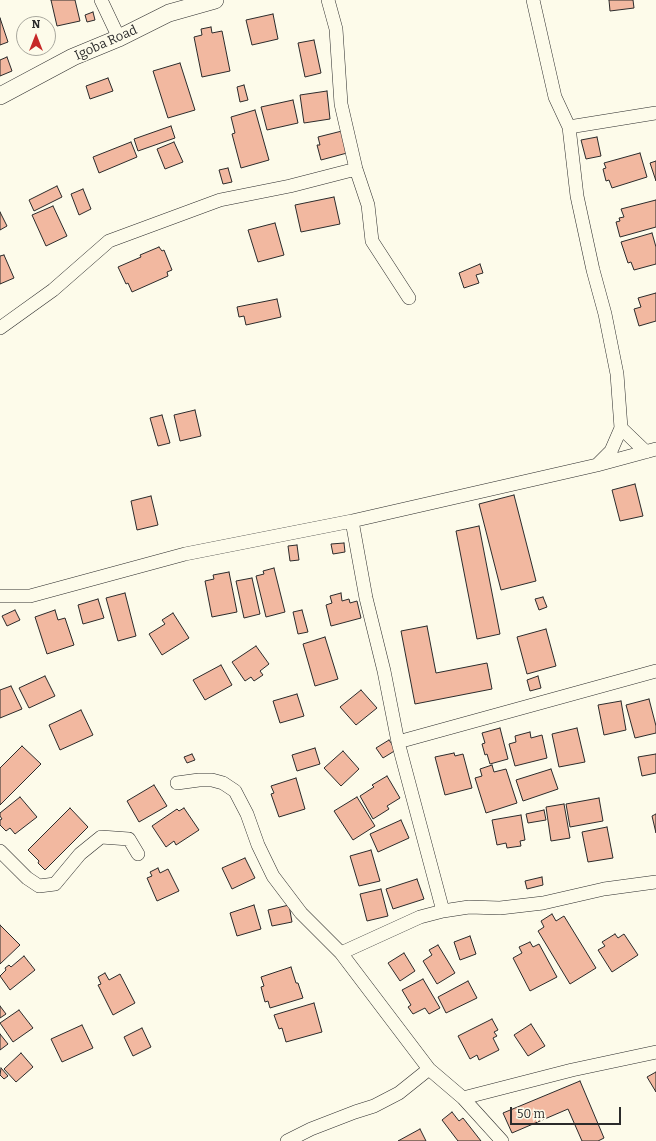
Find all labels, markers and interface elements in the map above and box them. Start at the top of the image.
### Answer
north arrow [16,16,56,56]
text: N [32,18,40,31]
street label: Igoba Road [72,22,140,64]
scale bar [512,1099,623,1125]
text: 50 m [517,1107,545,1121]

